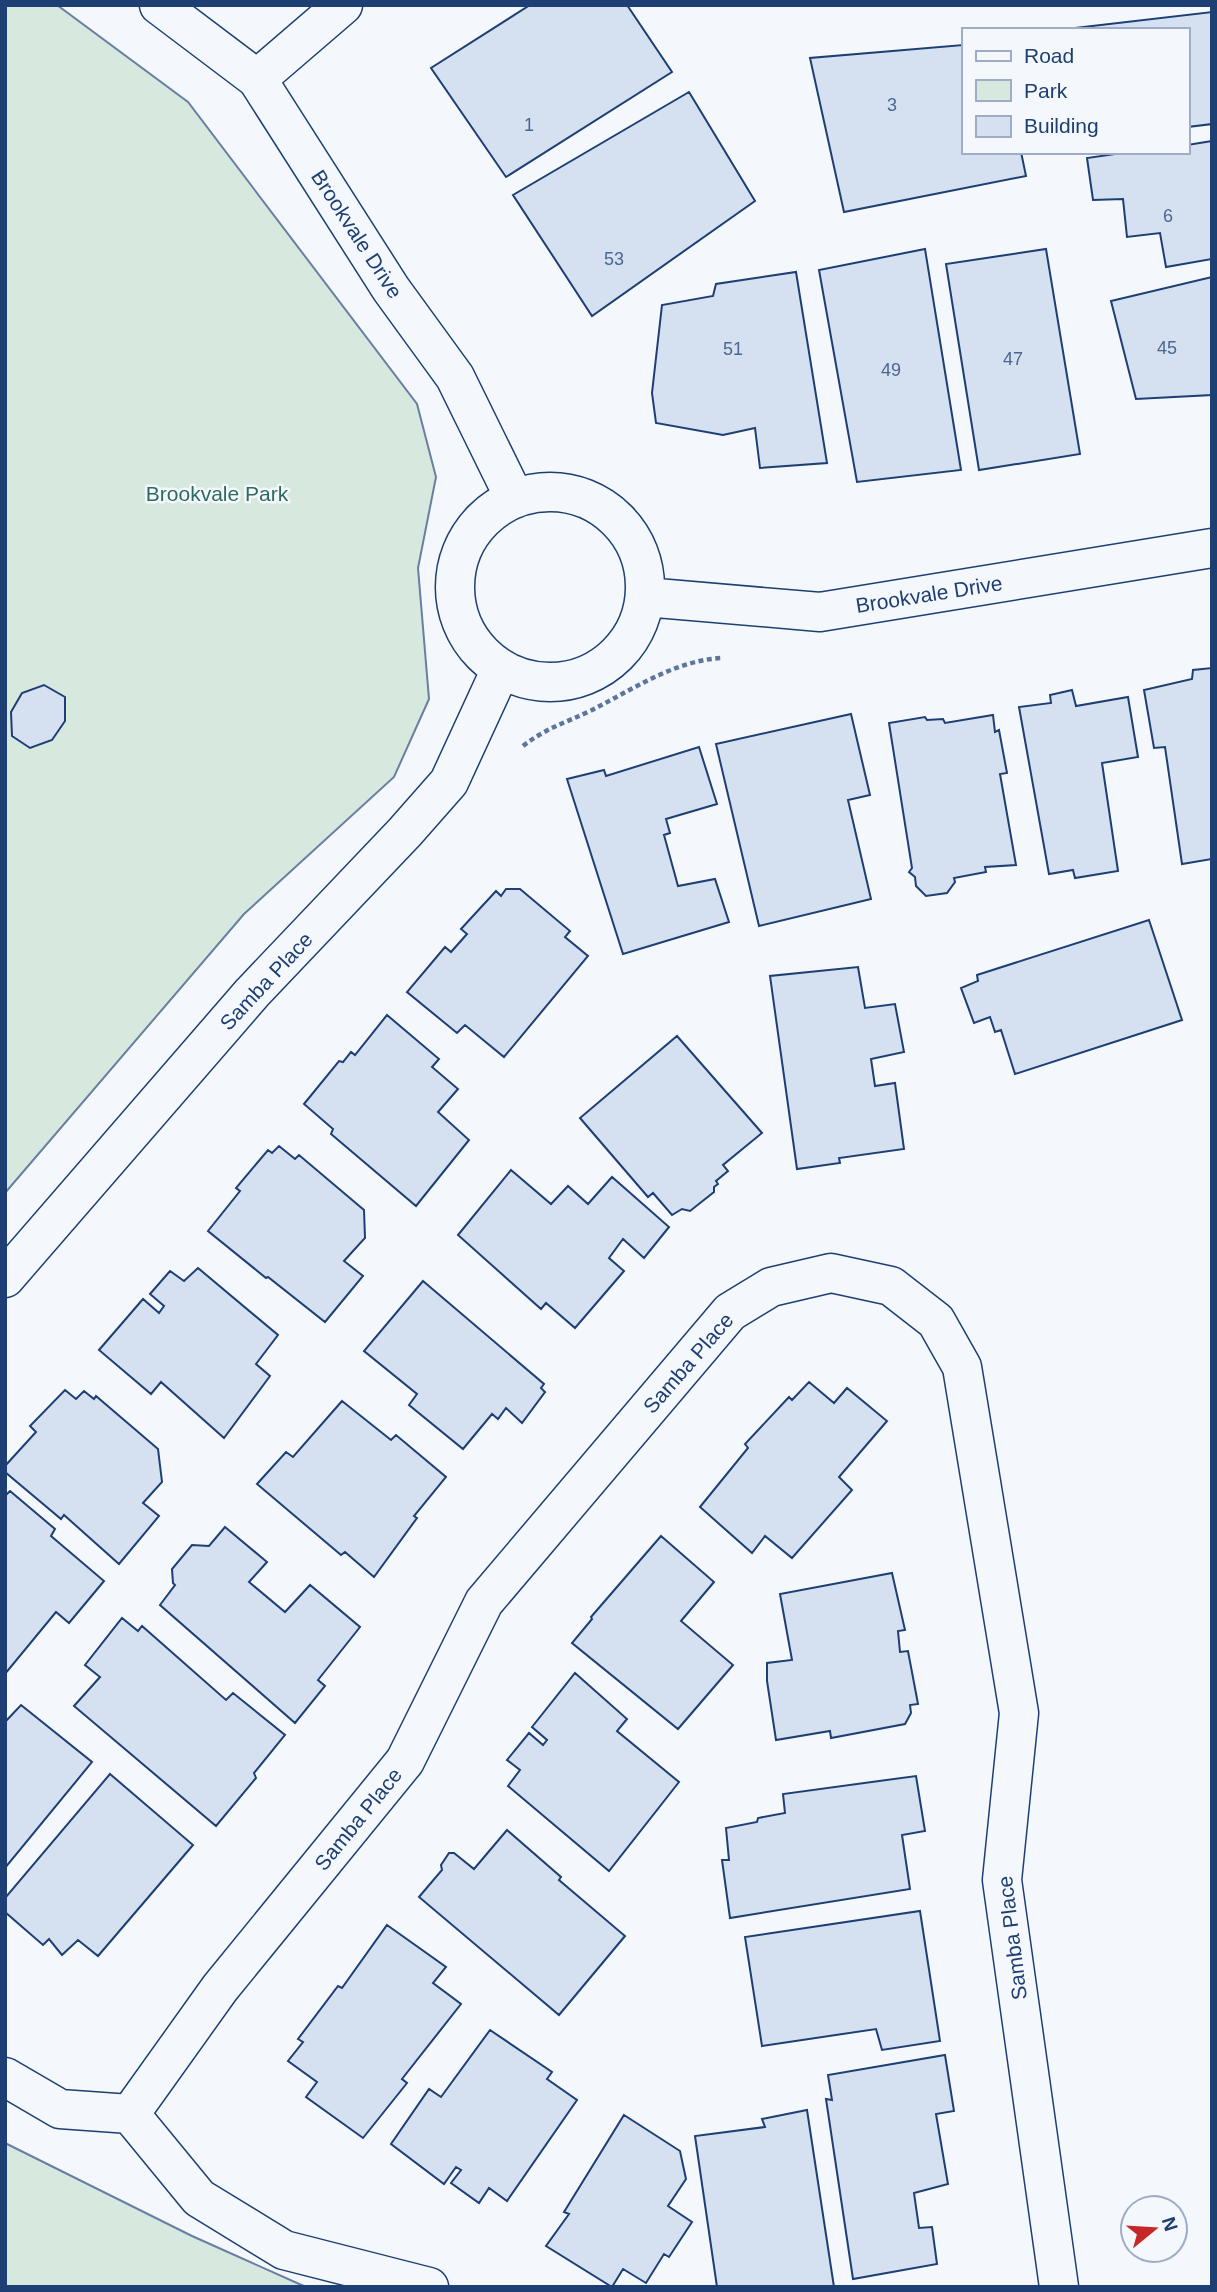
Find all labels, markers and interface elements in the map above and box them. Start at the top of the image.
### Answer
legend [962,28,1189,154]
text: Road [1024,44,1074,67]
text: Park [1024,79,1068,102]
house number: 3 [887,95,897,115]
text: Building [1024,114,1099,137]
house number: 1 [524,115,534,135]
street label: Brookvale Drive [307,166,407,302]
house number: 6 [1163,206,1173,226]
house number: 53 [604,249,624,269]
house number: 45 [1157,338,1177,358]
house number: 51 [723,339,743,359]
house number: 47 [1003,349,1023,369]
house number: 49 [881,360,901,380]
park label: Brookvale Park [146,482,289,505]
street label: Brookvale Drive [854,571,1004,617]
street label: Samba Place [215,927,317,1035]
street label: Samba Place [638,1308,738,1418]
street label: Samba Place [310,1763,406,1875]
street label: Samba Place [993,1875,1031,2001]
north arrow [1119,2194,1189,2264]
text: N [1158,2214,1182,2234]

